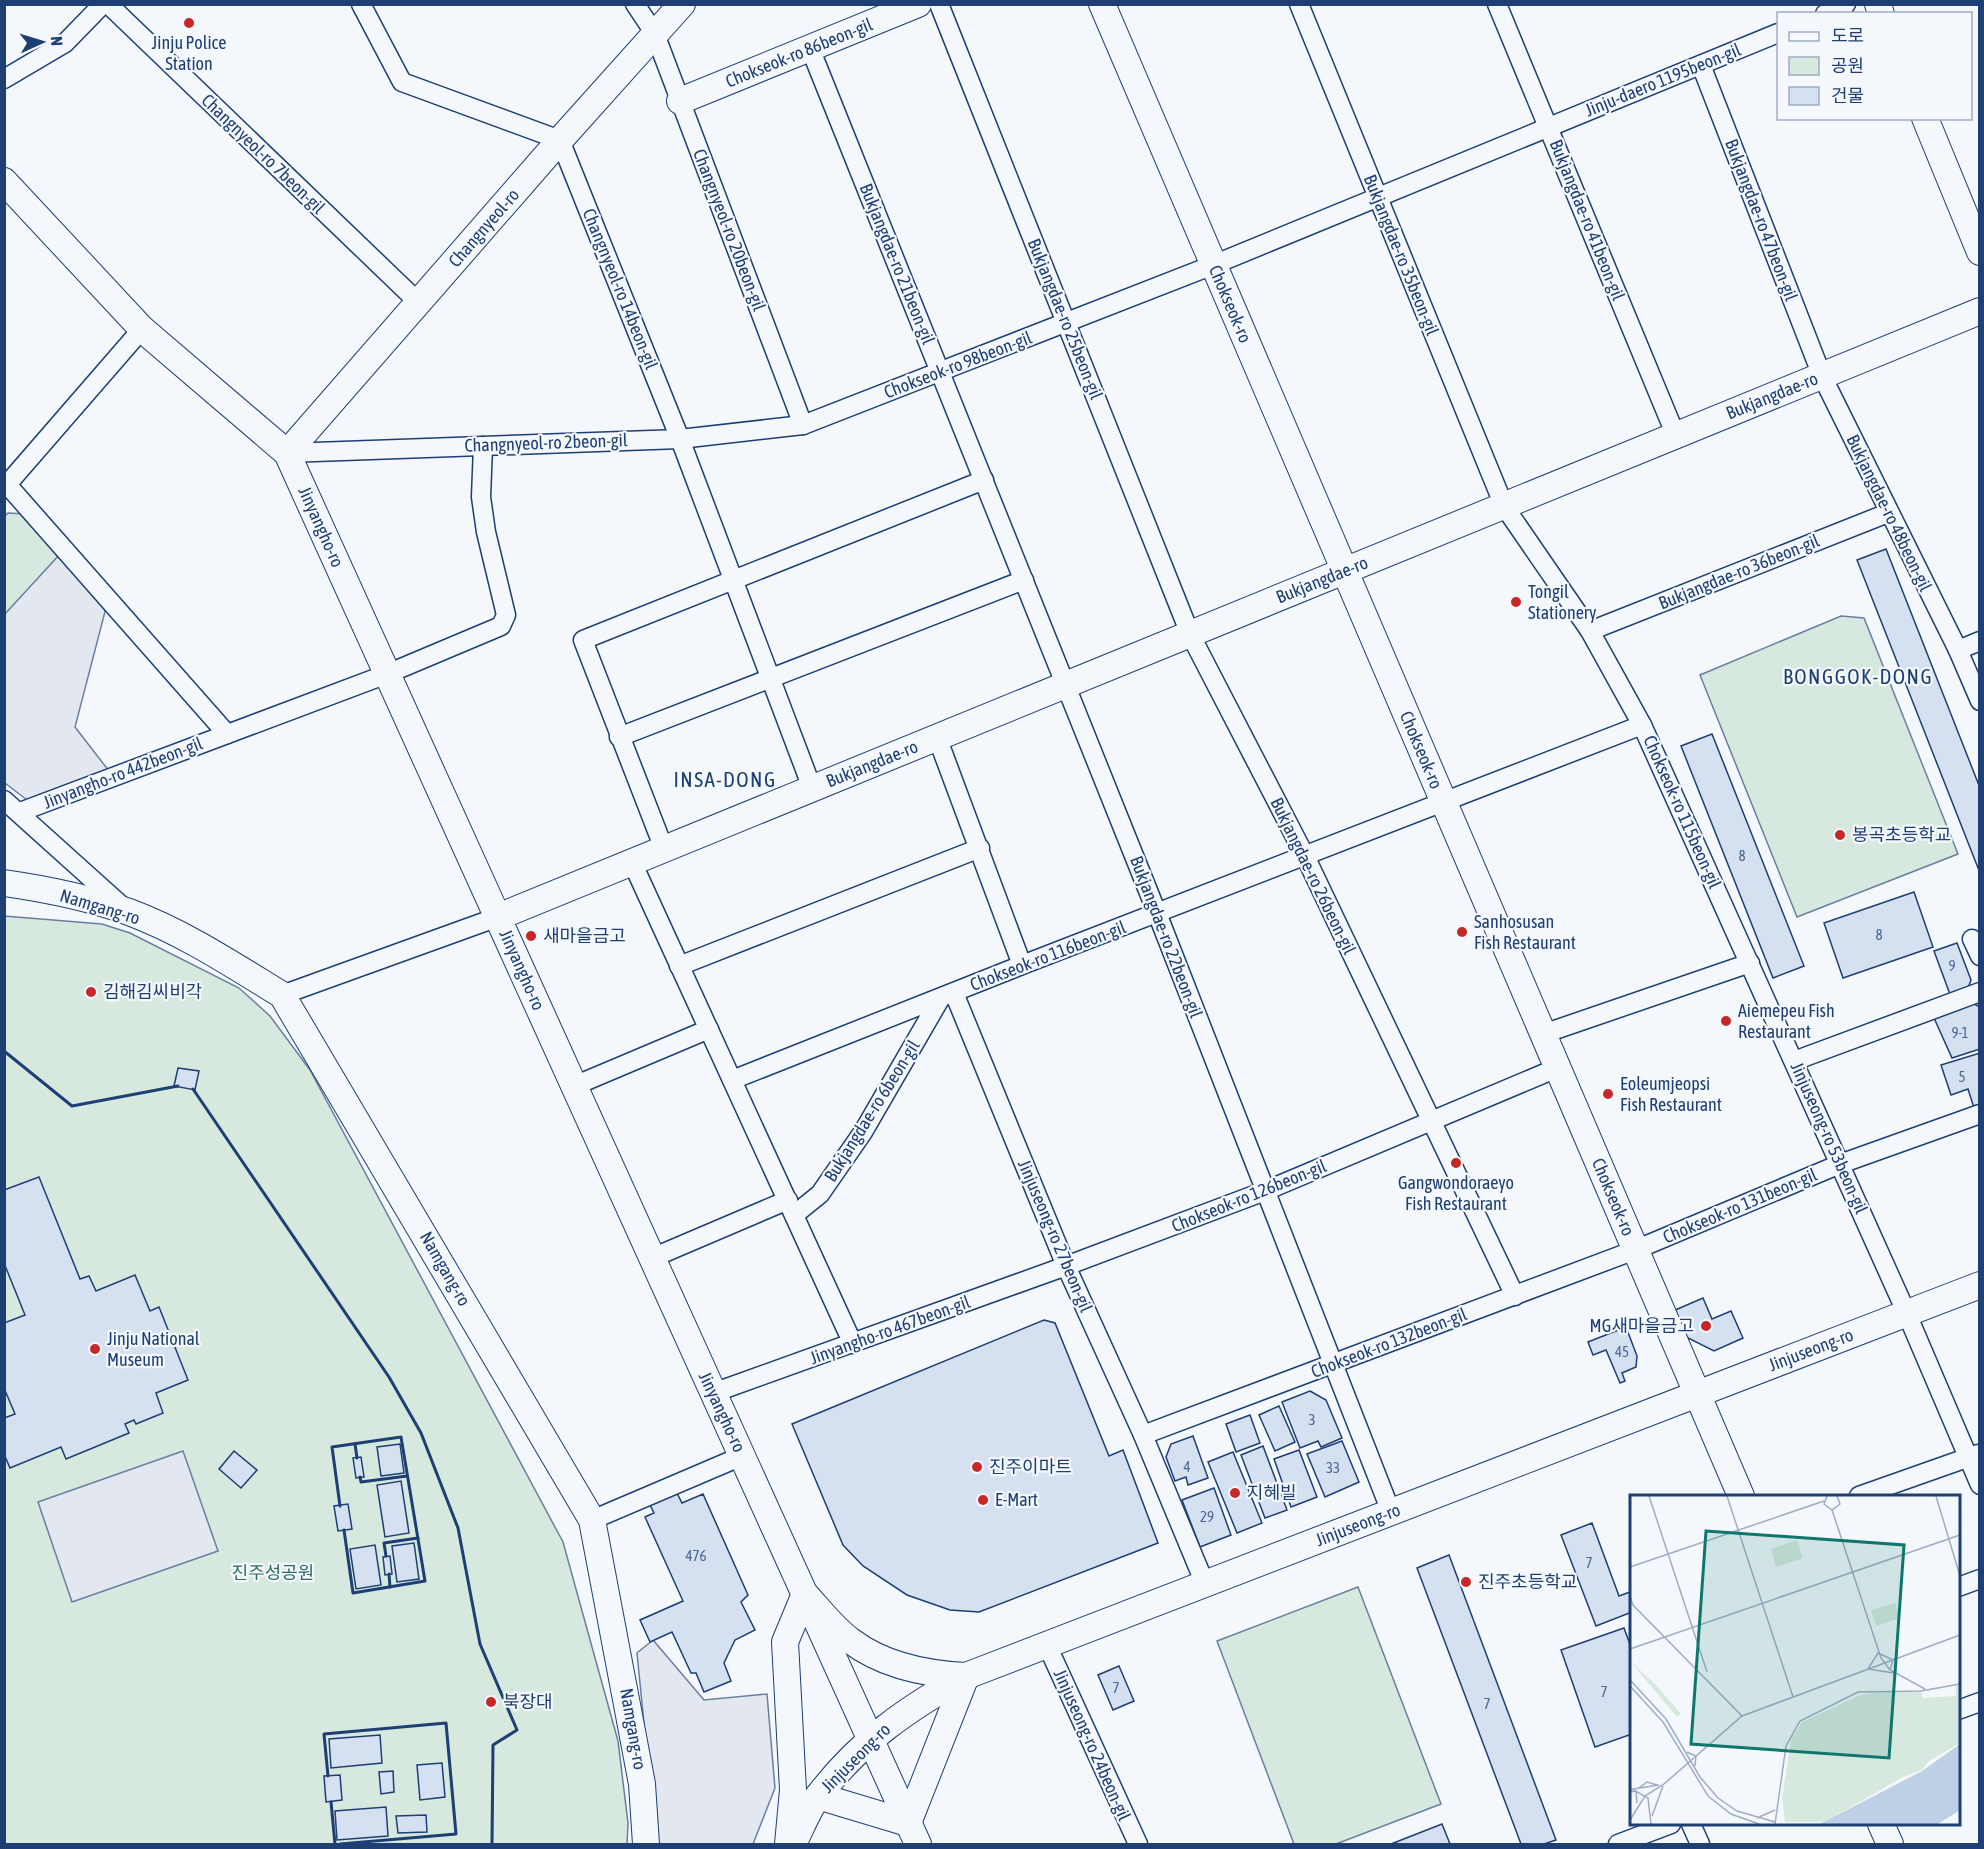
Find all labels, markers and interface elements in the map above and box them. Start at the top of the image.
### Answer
north arrow [12,12,72,72]
legend [1777,12,1972,120]
street label: Chokseok-ro 86beon-gil [722,13,876,92]
marker: Jinju Police Station [182,16,196,30]
text: 도로 [1831,25,1864,46]
place label: Jinju Police Station [152,32,226,74]
text: N [48,36,66,46]
street label: Jinju-daero 1195beon-gil [1582,39,1744,120]
text: 공원 [1831,55,1864,76]
text: 건물 [1831,85,1864,106]
street label: Changnyeol-ro 7beon-gil [197,89,329,218]
street label: Bukjangdae-ro 41beon-gil [1546,136,1629,303]
street label: Bukjangdae-ro 47beon-gil [1721,136,1802,304]
street label: Changnyeol-ro 20beon-gil [689,146,770,314]
street label: Bukjangdae-ro 35beon-gil [1360,171,1443,338]
street label: Bukjangdae-ro 21beon-gil [856,180,939,347]
street label: Changnyeol-ro [444,184,523,271]
street label: Changnyeol-ro 14beon-gil [579,205,662,372]
street label: Bukjangdae-ro 25beon-gil [1024,235,1107,402]
street label: Chokseok-ro [1205,262,1256,346]
street label: Chokseok-ro 98beon-gil [881,327,1035,402]
street label: Bukjangdae-ro [1723,368,1821,423]
street label: Changnyeol-ro 2beon-gil [464,429,628,456]
street label: Bukjangdae-ro 48beon-gil [1842,431,1937,595]
street label: Jinyangho-ro [294,483,349,570]
street label: Bukjangdae-ro 36beon-gil [1655,530,1822,613]
street label: Bukjangdae-ro [1273,552,1371,607]
place label: Tongil Stationery [1528,581,1597,623]
marker: Tongil Stationery [1509,595,1523,609]
district label: BONGGOK-DONG [1783,664,1933,688]
street label: Chokseok-ro [1396,708,1447,792]
street label: Jinyangho-ro 442beon-gil [40,732,206,813]
street label: Chokseok-ro 115beon-gil [1639,732,1726,892]
street label: Bukjangdae-ro [823,736,921,791]
district label: INSA-DONG [673,767,777,791]
street label: Bukjangdae-ro 26beon-gil [1266,794,1361,958]
place label: 봉곡초등학교 [1852,824,1951,845]
marker: 봉곡초등학교 [1833,828,1847,842]
house number: 8 [1738,847,1746,864]
street label: Bukjangdae-ro 22beon-gil [1126,853,1207,1021]
street label: Namgang-ro [58,884,143,929]
place label: Sanhosusan Fish Restaurant [1474,911,1576,953]
street label: Chokseok-ro 116beon-gil [967,916,1129,995]
place label: 새마을금고 [543,925,626,946]
marker: Sanhosusan Fish Restaurant [1455,925,1469,939]
street label: Jinyangho-ro [495,926,550,1013]
house number: 8 [1875,926,1883,943]
marker: 새마을금고 [524,929,538,943]
house number: 9 [1948,957,1956,974]
place label: 김해김씨비각 [103,981,202,1002]
marker: 김해김씨비각 [84,985,98,999]
place label: Aiemepeu Fish Restaurant [1738,1000,1835,1042]
marker: Aiemepeu Fish Restaurant [1719,1014,1733,1028]
house number: 9-1 [1951,1024,1969,1041]
street label: Bukjangdae-ro 6beon-gil [819,1036,924,1185]
street label: Jinjuseong-ro 53beon-gil [1787,1059,1872,1217]
house number: 5 [1958,1068,1966,1085]
place label: Eoleumjeopsi Fish Restaurant [1620,1073,1722,1115]
marker: Eoleumjeopsi Fish Restaurant [1601,1087,1615,1101]
street label: Chokseok-ro 126beon-gil [1168,1155,1329,1236]
street label: Chokseok-ro [1588,1155,1639,1239]
street label: Jinjuseong-ro 27beon-gil [1014,1156,1097,1315]
marker: Gangwondoraeyo Fish Restaurant [1449,1156,1463,1170]
street label: Chokseok-ro 131beon-gil [1660,1164,1820,1247]
place label: Gangwondoraeyo Fish Restaurant [1398,1172,1514,1214]
street label: Namgang-ro [416,1228,475,1310]
street label: Jinyangho-ro 467beon-gil [807,1291,973,1368]
street label: Chokseok-ro 132beon-gil [1308,1303,1470,1382]
place label: MG새마을금고 [1590,1315,1694,1336]
marker: MG새마을금고 [1699,1319,1713,1333]
street label: Jinjuseong-ro [1765,1324,1856,1375]
place label: Jinju National Museum [107,1328,200,1370]
marker: Jinju National Museum [88,1342,102,1356]
house number: 45 [1615,1343,1629,1360]
street label: Jinyangho-ro [695,1368,750,1455]
house number: 3 [1308,1411,1316,1428]
place label: 진주이마트 [989,1456,1072,1477]
house number: 4 [1183,1458,1191,1475]
house number: 33 [1326,1459,1340,1476]
marker: 진주이마트 [970,1460,984,1474]
place label: 지혜빌 [1247,1482,1297,1503]
marker: 지혜빌 [1228,1486,1242,1500]
place label: E-Mart [995,1489,1038,1510]
marker: E-Mart [976,1493,990,1507]
inset map [1630,1495,1960,1825]
street label: Jinjuseong-ro [1312,1499,1403,1550]
house number: 29 [1200,1508,1214,1525]
house number: 476 [685,1547,707,1564]
house number: 7 [1585,1554,1593,1571]
park label: 진주성공원 [232,1562,314,1583]
place label: 진주초등학교 [1478,1571,1577,1592]
marker: 진주초등학교 [1459,1575,1473,1589]
street label: Jinjuseong-ro 24beon-gil [1050,1666,1135,1824]
house number: 7 [1112,1679,1120,1696]
house number: 7 [1600,1683,1608,1700]
street label: Namgang-ro [616,1686,651,1771]
place label: 북장대 [503,1691,553,1712]
marker: 북장대 [484,1695,498,1709]
house number: 7 [1483,1695,1491,1712]
street label: Jinjuseong-ro [817,1719,895,1797]

